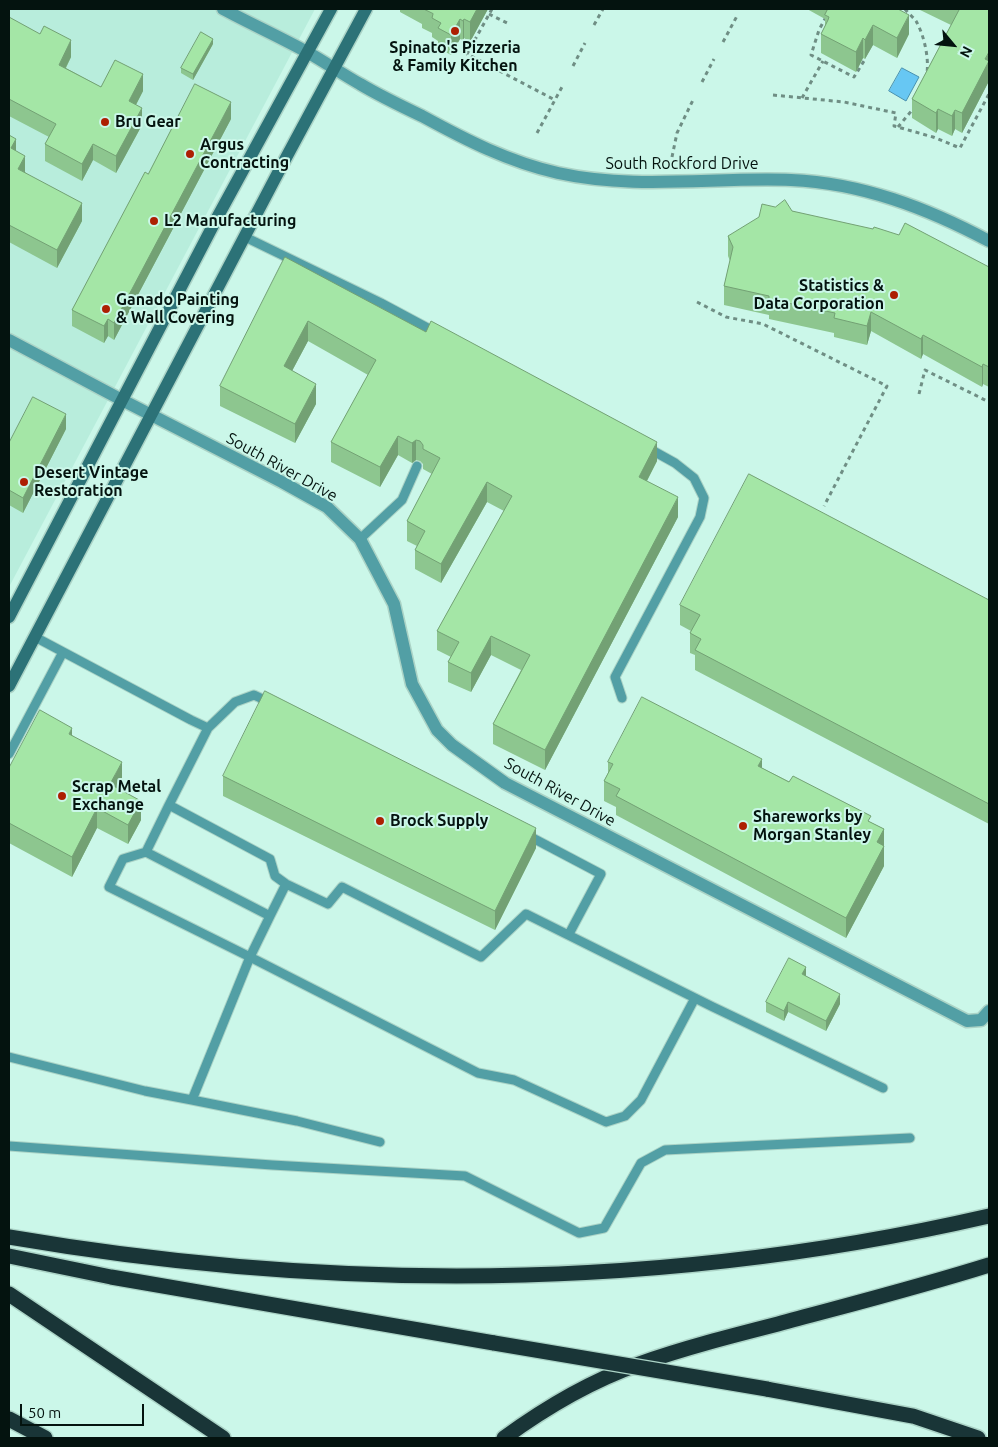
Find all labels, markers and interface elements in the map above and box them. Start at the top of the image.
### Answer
north arrow [928,20,978,70]
marker: Spinato's Pizzeria & Family Kitchen [449,25,461,37]
place label: Spinato's Pizzeria & Family Kitchen [389,38,521,76]
text: N [957,44,976,60]
place label: Bru Gear [115,112,181,132]
marker: Bru Gear [99,116,111,128]
place label: Argus Contracting [200,135,289,173]
marker: Argus Contracting [184,148,196,160]
street label: South Rockford Drive [605,154,759,174]
place label: L2 Manufacturing [164,211,296,231]
marker: L2 Manufacturing [148,215,160,227]
place label: Statistics & Data Corporation [754,276,884,314]
marker: Statistics & Data Corporation [888,289,900,301]
place label: Ganado Painting & Wall Covering [116,290,239,328]
marker: Ganado Painting & Wall Covering [100,303,112,315]
street label: South River Drive [223,429,341,505]
place label: Desert Vintage Restoration [34,463,148,501]
marker: Desert Vintage Restoration [18,476,30,488]
street label: South River Drive [501,754,619,830]
place label: Scrap Metal Exchange [72,777,161,815]
marker: Scrap Metal Exchange [56,790,68,802]
place label: Shareworks by Morgan Stanley [753,807,871,845]
place label: Brock Supply [390,811,488,831]
marker: Brock Supply [374,815,386,827]
marker: Shareworks by Morgan Stanley [737,820,749,832]
scale bar [22,1394,146,1426]
text: 50 m [28,1404,61,1421]

